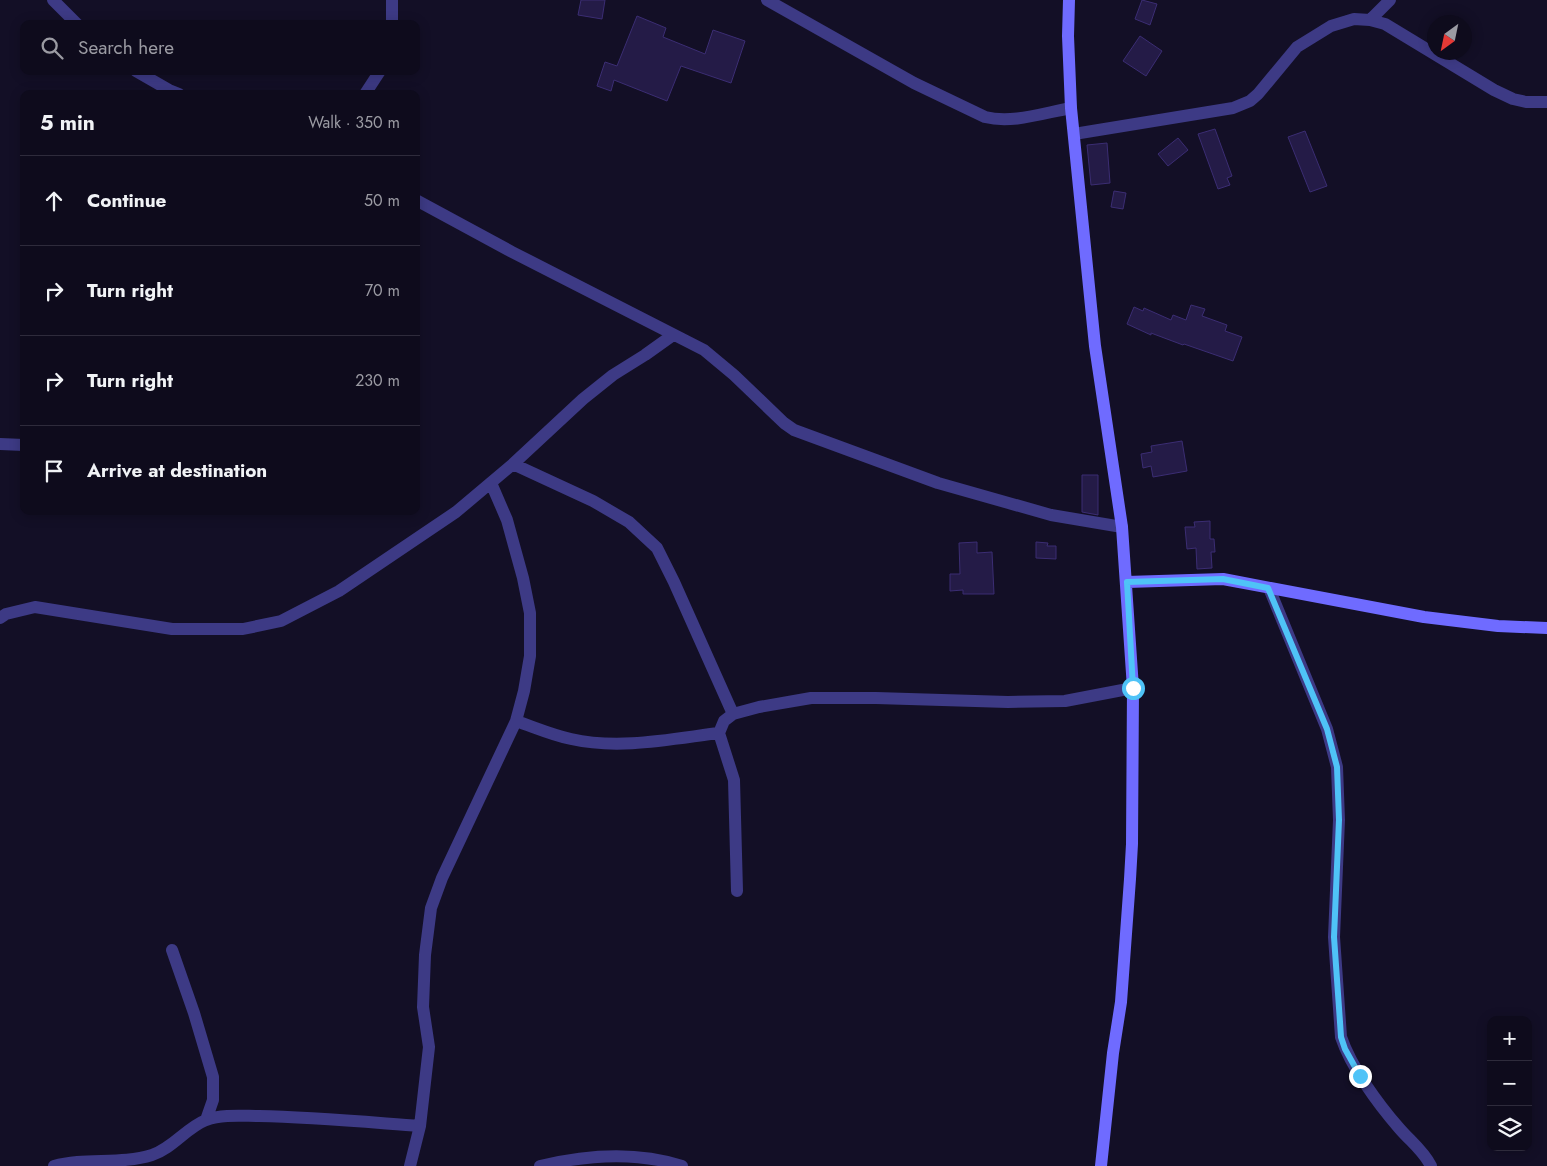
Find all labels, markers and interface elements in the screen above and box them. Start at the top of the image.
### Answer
north arrow [1427,15,1472,60]
search box [20,20,420,75]
icon: search [38,34,66,62]
text: Search here [78,34,174,61]
text: 5 min [40,108,95,138]
text: Walk · 350 m [308,111,400,134]
icon: ahead [40,187,68,215]
text: Continue [87,187,166,214]
text: 50 m [364,189,400,212]
icon: right [40,277,68,305]
text: Turn right [87,277,173,304]
text: 70 m [365,279,400,302]
icon: right [40,367,68,395]
text: Turn right [87,367,173,394]
text: 230 m [355,369,400,392]
icon: arrive [40,457,68,485]
text: Arrive at destination [87,457,267,484]
route start [1122,677,1145,700]
map controls [1487,1016,1532,1151]
button: + [1487,1016,1532,1061]
button: − [1487,1061,1532,1106]
route end [1349,1065,1372,1088]
button: layers [1487,1106,1532,1151]

